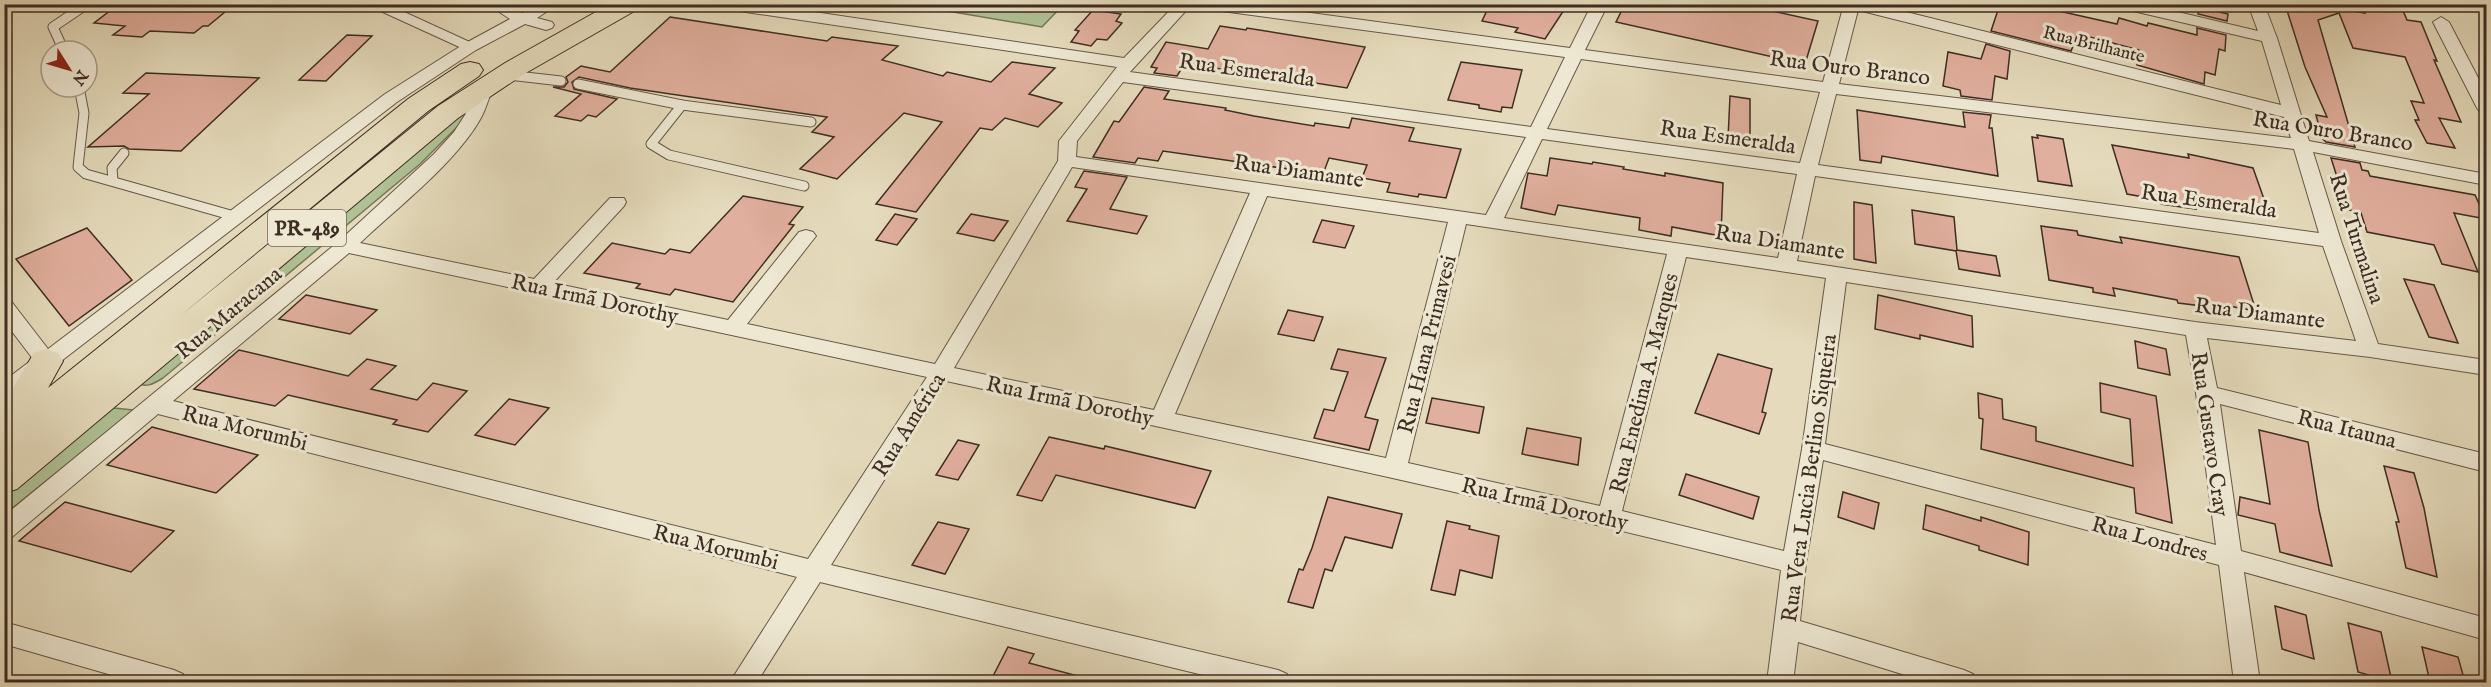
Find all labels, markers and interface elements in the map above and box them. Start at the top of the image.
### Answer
street label: Rua Brilhante [2040,22,2147,69]
north arrow [39,39,99,99]
street label: Rua Ouro Branco [1768,45,1932,93]
street label: Rua Esmeralda [1177,48,1317,94]
text: N [67,64,92,88]
street label: Rua Ouro Branco [2251,105,2415,158]
street label: Rua Esmeralda [1658,115,1798,161]
street label: Rua Diamante [1232,149,1366,195]
street label: Rua Turmalina [2322,170,2391,308]
street label: Rua Esmeralda [2139,179,2279,225]
road number: PR-489 [268,210,346,246]
street label: Rua Diamante [1713,219,1847,267]
street label: Rua Hana Primavesi [1392,252,1464,437]
street label: Rua Maracana [170,261,289,366]
street label: Rua Irmã Dorothy [508,269,681,331]
street label: Rua Enedina A. Marques [1604,270,1686,497]
street label: Rua Diamante [2193,292,2327,336]
street label: Rua Vera Lucia Berlino Siqueira [1776,332,1844,624]
street label: Rua Gustavo Cray [2184,350,2234,519]
street label: Rua América [867,368,953,482]
street label: Rua Irmã Dorothy [983,371,1156,433]
street label: Rua Morumbi [179,400,310,458]
street label: Rua Itauna [2294,404,2400,456]
street label: Rua Irmã Dorothy [1458,472,1631,538]
street label: Rua Londres [2088,511,2211,569]
street label: Rua Morumbi [650,519,781,577]

